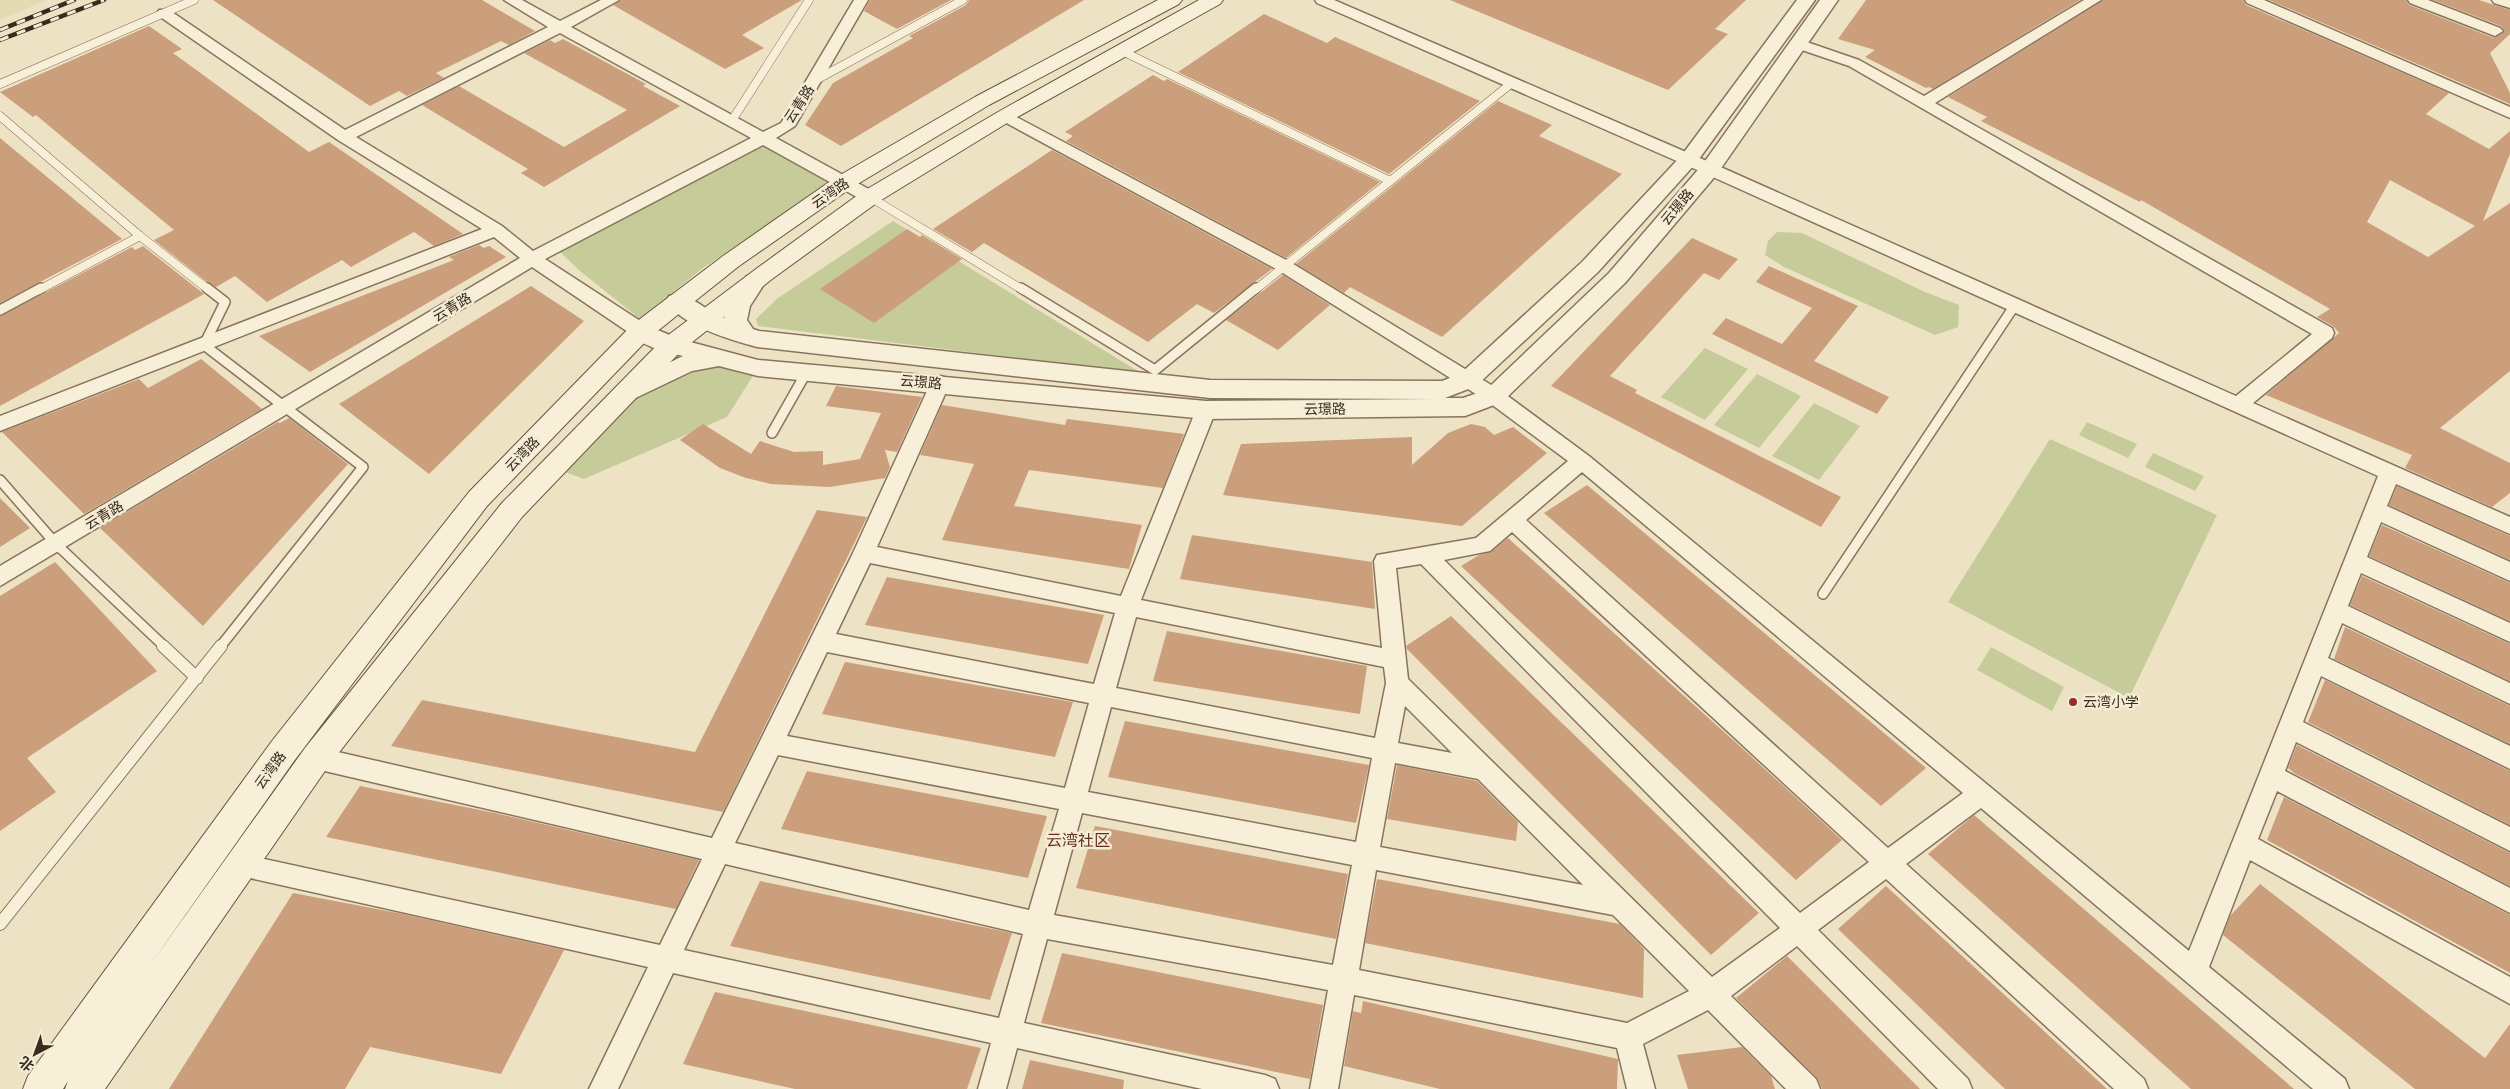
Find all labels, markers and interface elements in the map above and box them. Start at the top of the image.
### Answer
street label: 云青路 [780,81,818,127]
street label: 云湾路 [808,174,852,212]
street label: 云璟路 [1657,185,1697,229]
street label: 云青路 [429,288,475,326]
street label: 云璟路 [899,371,943,393]
street label: 云璟路 [1304,400,1346,418]
street label: 云湾路 [501,433,543,475]
street label: 云青路 [81,496,127,534]
place label: 云湾小学 [2083,693,2139,711]
marker: 云湾小学 [2067,696,2079,708]
street label: 云湾路 [250,748,290,792]
district label: 云湾社区 [1046,830,1110,850]
north arrow [10,1029,60,1079]
text: 北 [15,1052,38,1075]

